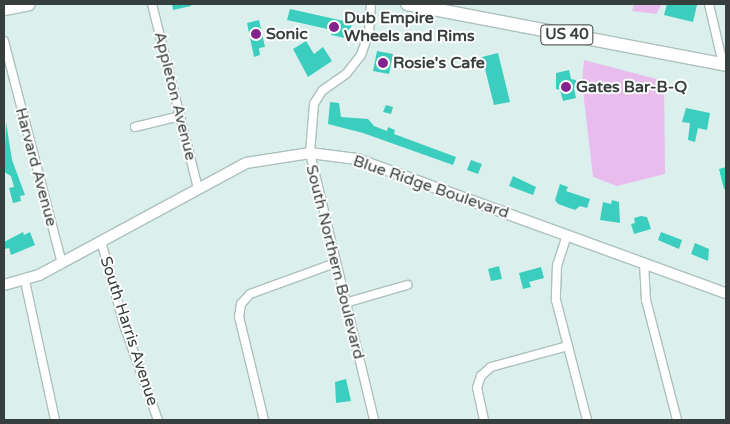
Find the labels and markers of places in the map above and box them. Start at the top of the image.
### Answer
place label: Dub Empire Wheels and Rims [344,8,475,46]
marker: Dub Empire Wheels and Rims [328,21,340,33]
place label: Sonic [266,24,308,44]
marker: Sonic [250,28,262,40]
place label: Rosie's Cafe [393,53,485,73]
marker: Rosie's Cafe [377,57,389,69]
place label: Gates Bar-B-Q [576,77,687,97]
marker: Gates Bar-B-Q [560,81,572,93]

